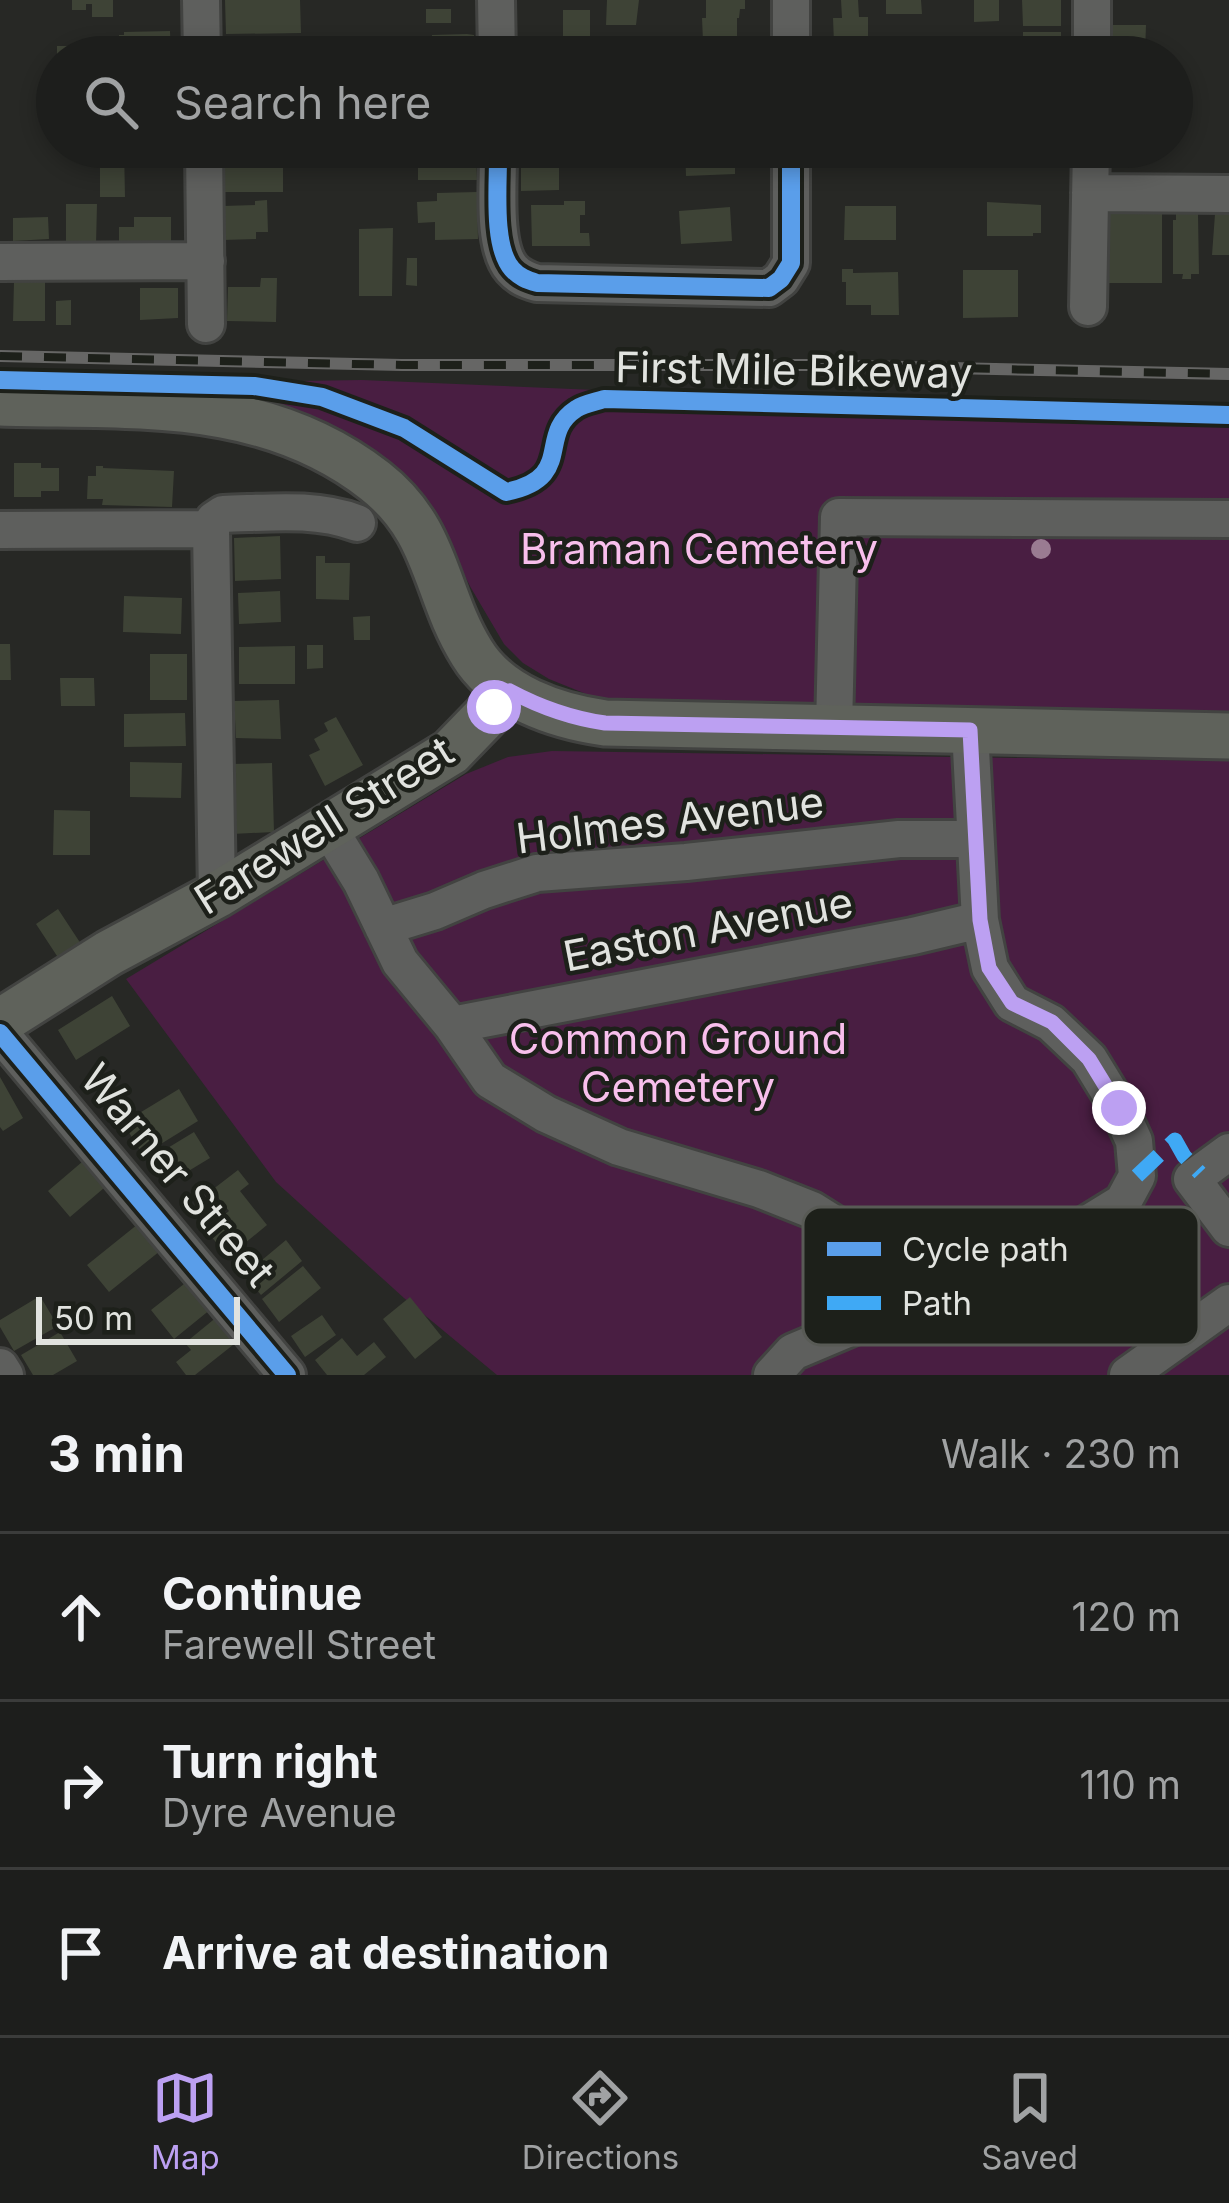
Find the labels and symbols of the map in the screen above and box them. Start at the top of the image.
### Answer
street label: First Mile Bikeway [615,341,973,398]
park label: Braman Cemetery [520,523,878,574]
route start [467,680,521,734]
street label: Farewell Street [185,725,462,924]
street label: Holmes Avenue [513,775,827,864]
street label: Easton Avenue [559,875,857,982]
park label: Common Ground Cemetery [509,1013,847,1112]
street label: Warner Street [71,1053,286,1296]
route end [1092,1081,1146,1135]
legend [803,1207,1199,1345]
text: Cycle path [902,1229,1069,1269]
text: Path [902,1283,972,1323]
scale bar [36,1291,240,1344]

